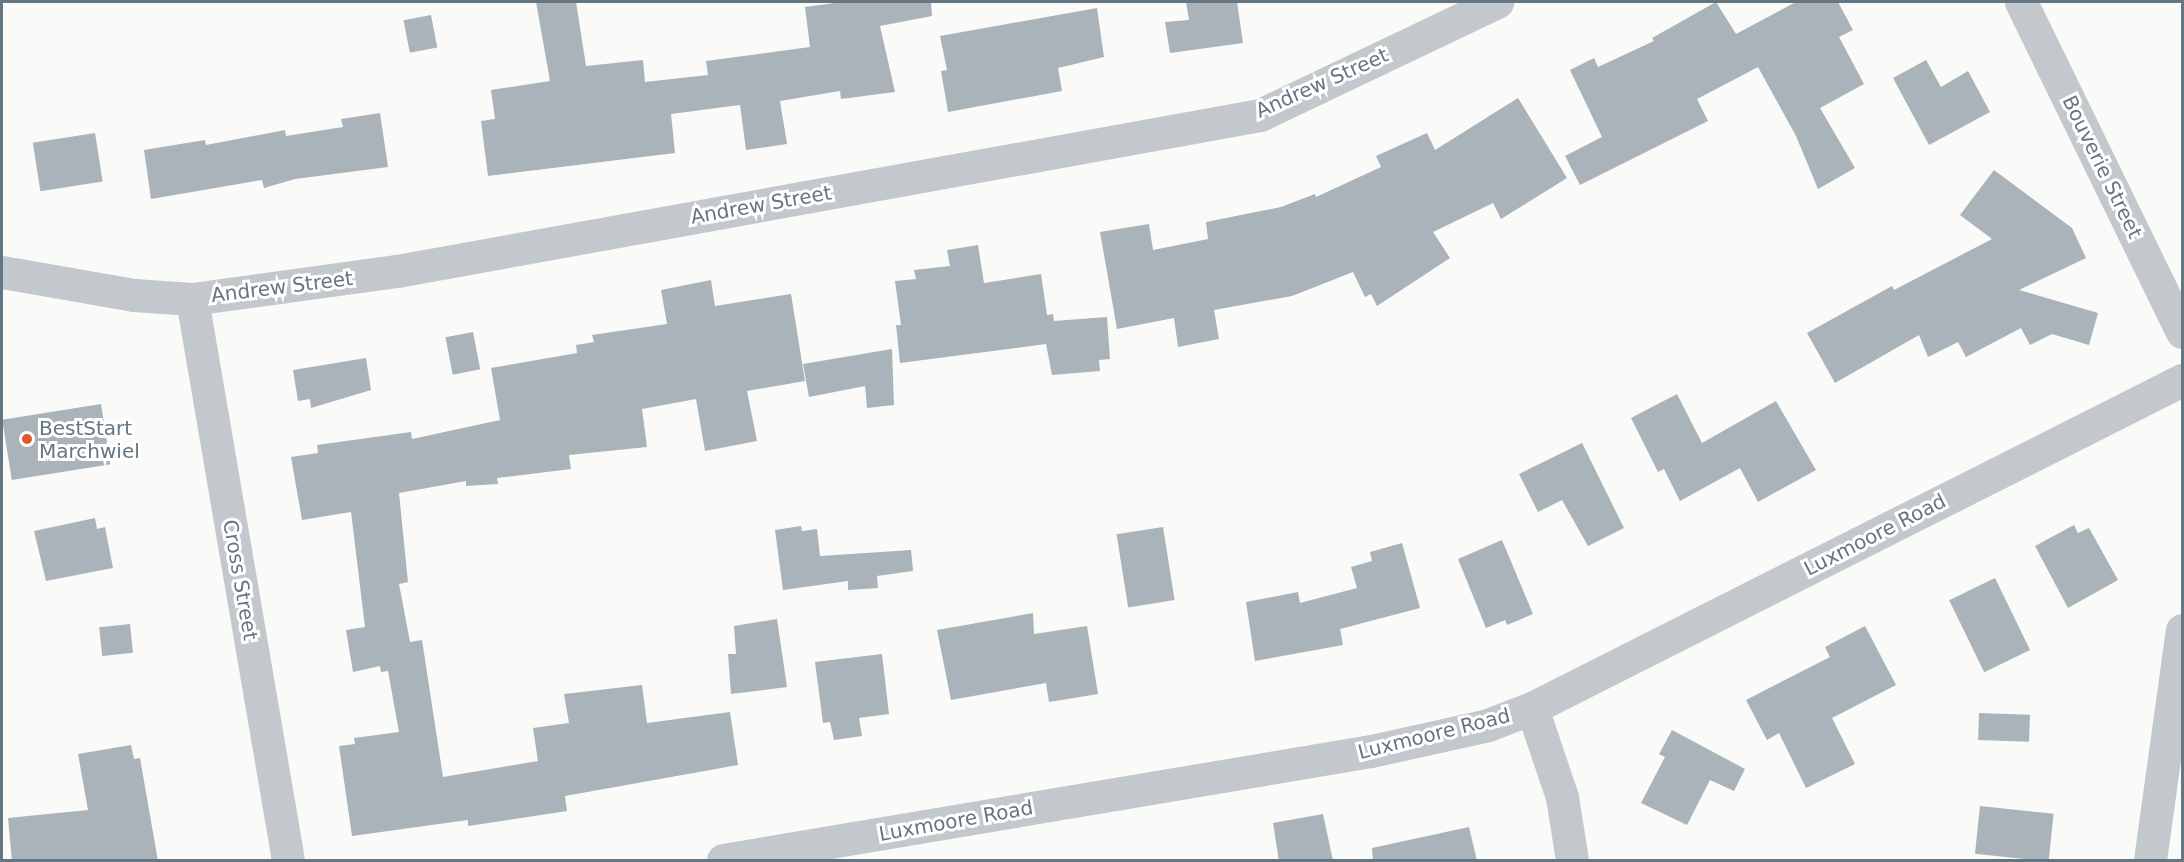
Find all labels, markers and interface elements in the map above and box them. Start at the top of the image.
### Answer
street label: Andrew Street [1252,43,1392,123]
street label: Bouverie Street [2057,92,2147,242]
street label: Andrew Street [689,181,833,229]
street label: Andrew Street [210,266,354,308]
place label: BestStart Marchwiel [39,416,140,463]
marker: BestStart Marchwiel [20,432,34,446]
street label: Luxmoore Road [1800,489,1950,581]
street label: Cross Street [218,518,262,642]
street label: Luxmoore Road [1355,704,1513,764]
street label: Luxmoore Road [877,796,1035,846]

